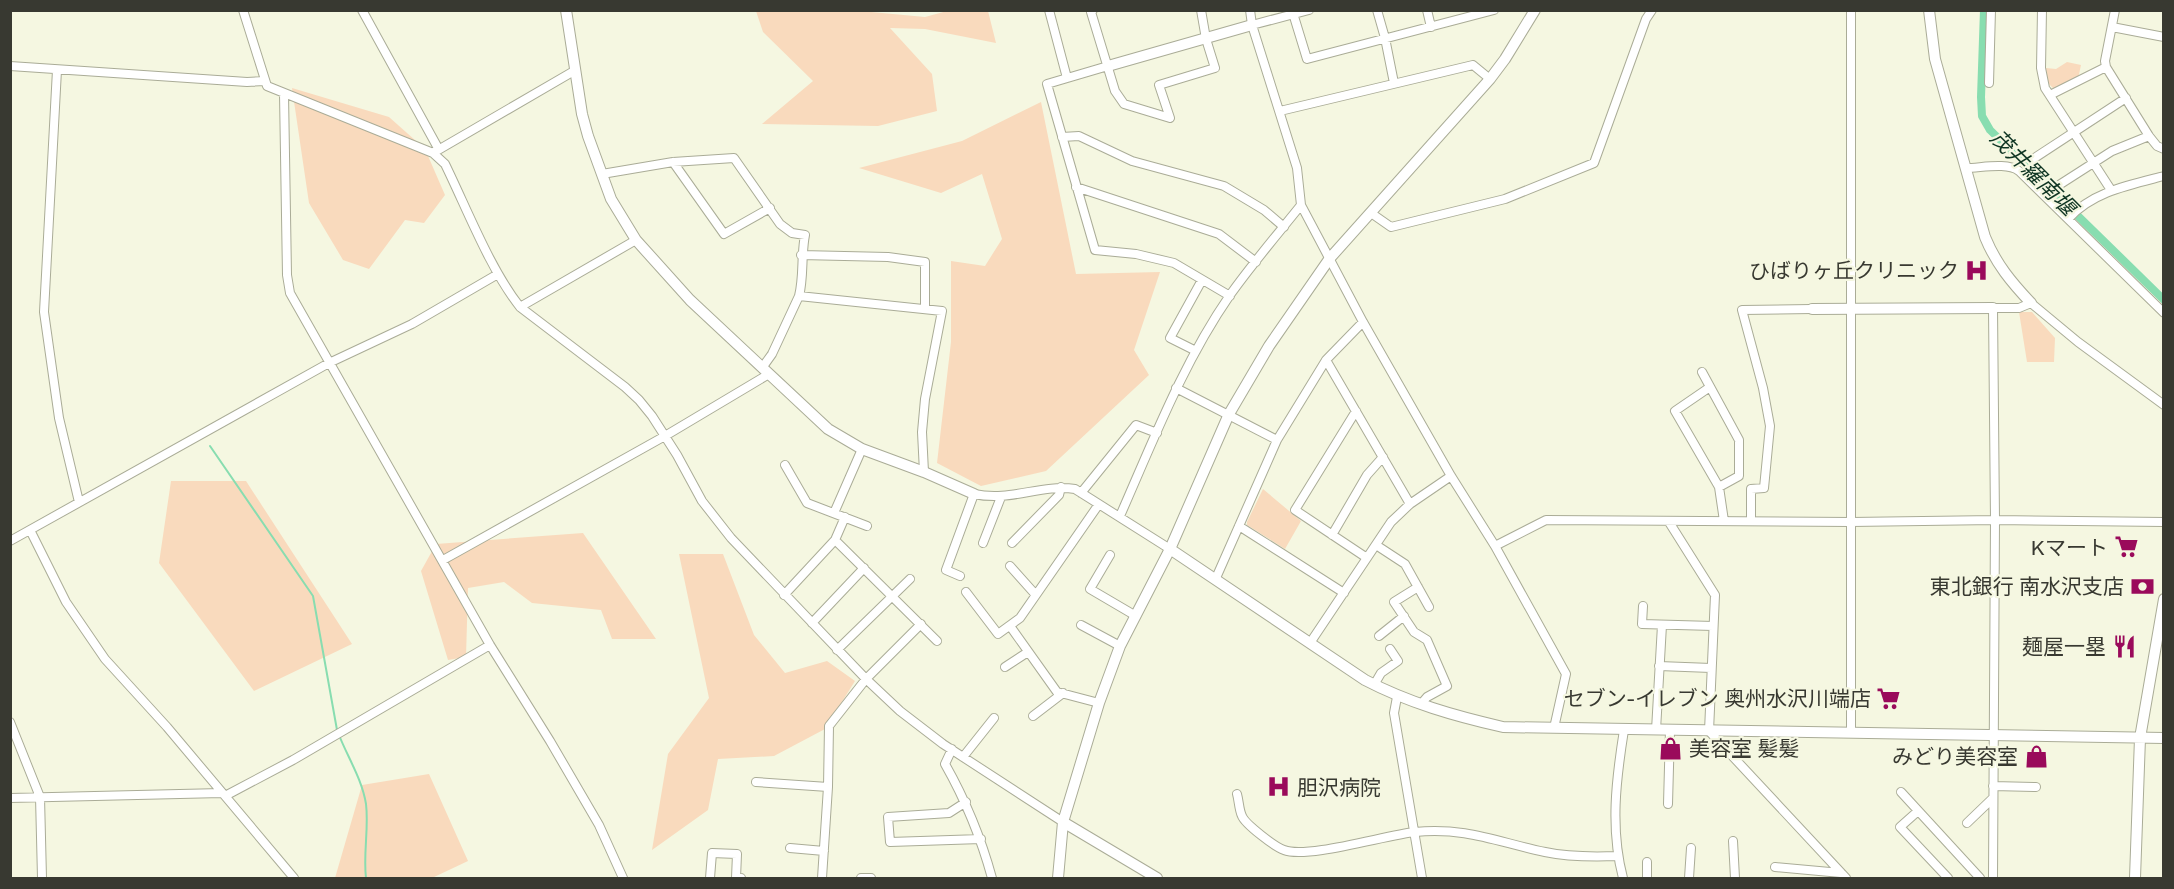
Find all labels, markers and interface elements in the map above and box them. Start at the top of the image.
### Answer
water label: 茂井羅南堰 [1986,124,2085,223]
place label: ひばりヶ丘クリニック [1749,257,1959,283]
hospital icon: ひばりヶ丘クリニック [1964,257,1990,283]
place label: Kマート [2031,534,2108,560]
supermarket icon: Kマート [2113,534,2139,560]
place label: 東北銀行 南水沢支店 [1930,573,2124,599]
bank icon: 東北銀行 南水沢支店 [2129,573,2155,599]
place label: 麺屋一塁 [2022,633,2106,659]
restaurant icon: 麺屋一塁 [2111,633,2137,659]
place label: セブン-イレブン 奥州水沢川端店 [1564,685,1871,711]
supermarket icon: セブン-イレブン 奥州水沢川端店 [1876,685,1902,711]
shop icon: 美容室 髪髪 [1658,735,1684,761]
place label: 美容室 髪髪 [1689,735,1799,761]
place label: みどり美容室 [1892,743,2018,769]
shop icon: みどり美容室 [2023,743,2049,769]
hospital icon: 胆沢病院 [1266,774,1292,800]
place label: 胆沢病院 [1297,774,1381,800]

